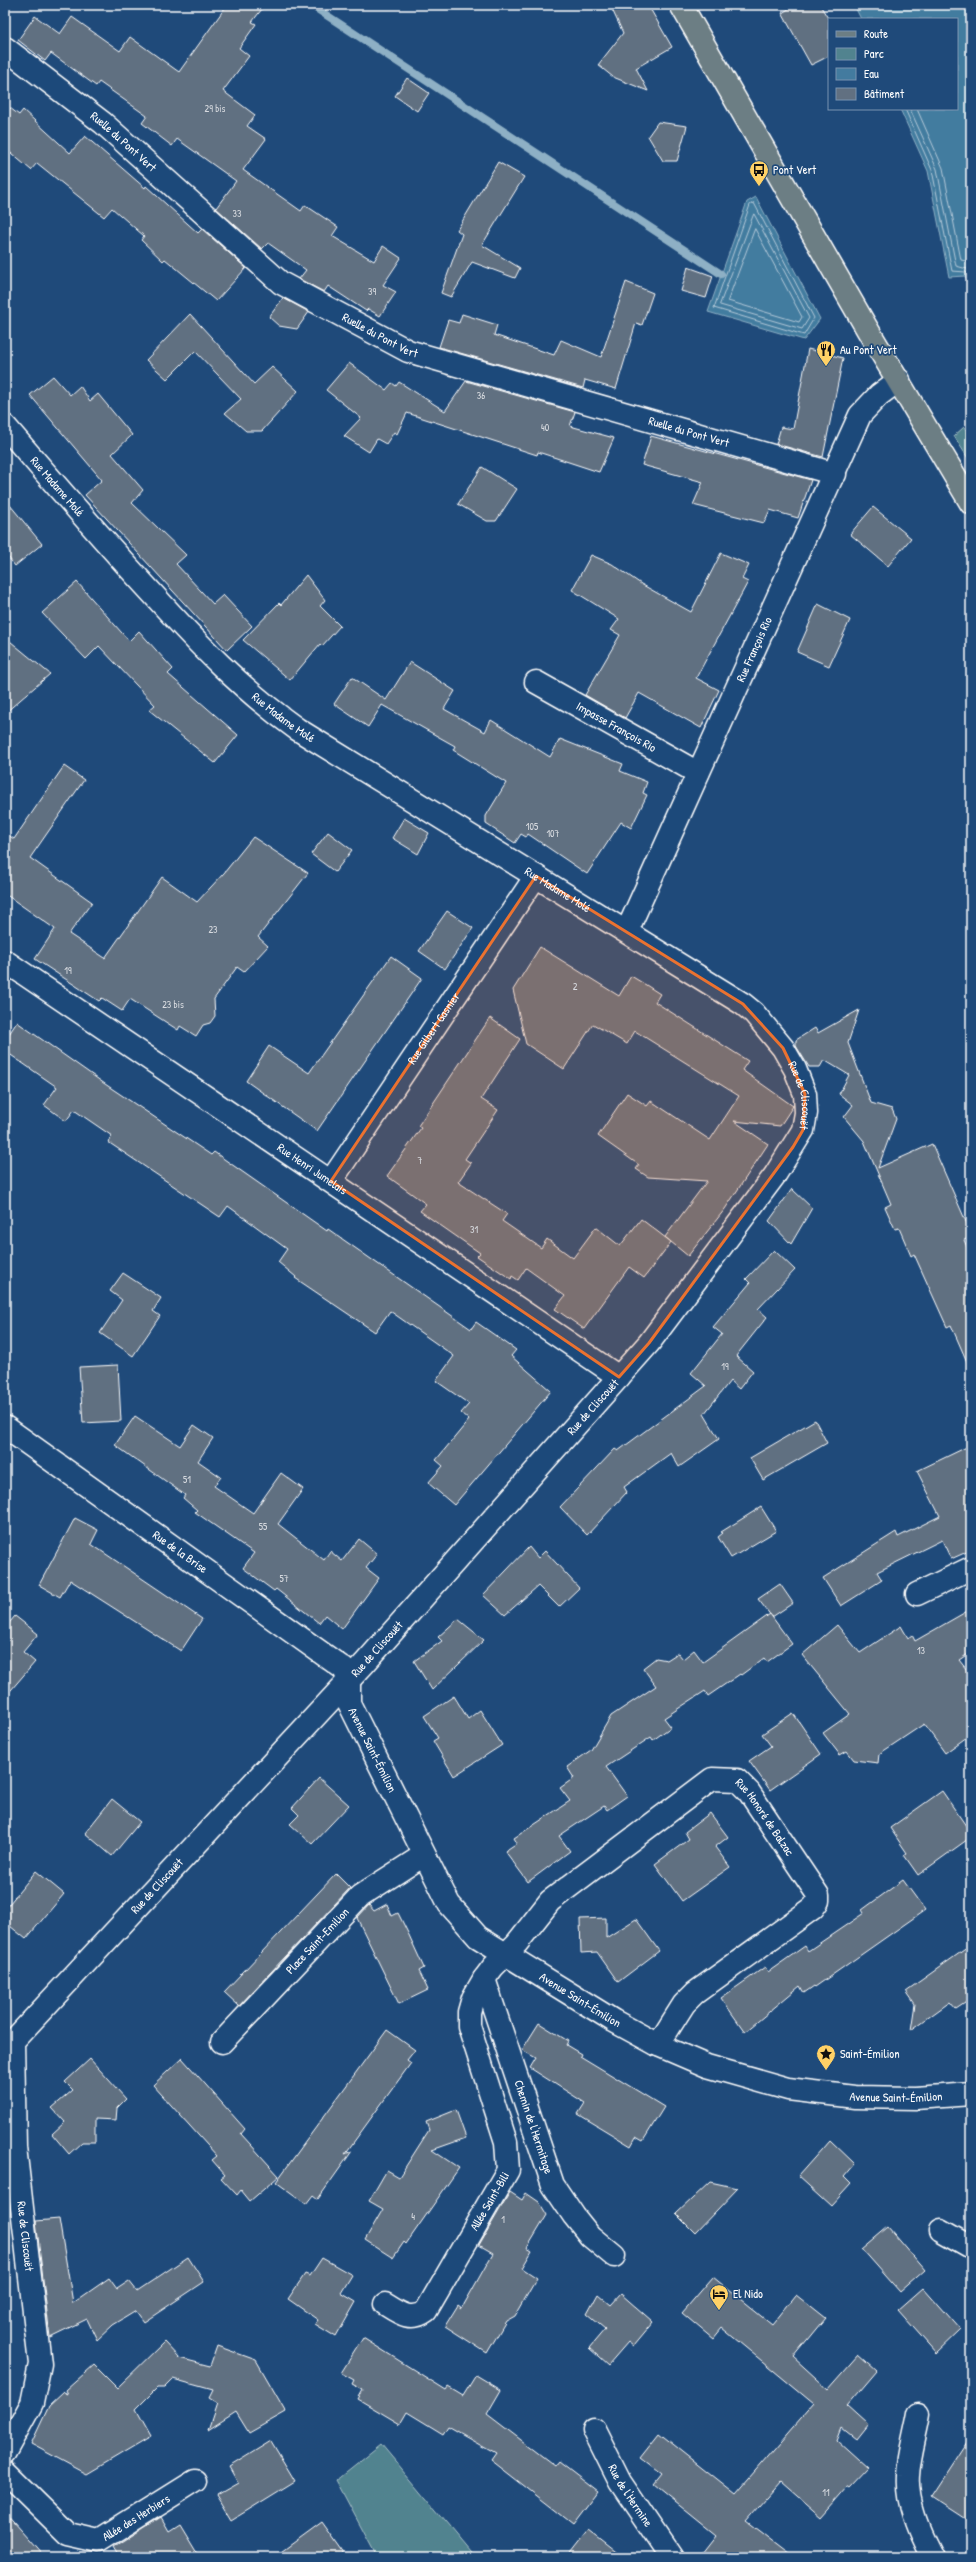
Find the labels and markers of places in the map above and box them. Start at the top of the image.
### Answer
bus stop icon: Pont Vert [748,159,770,187]
place label: Pont Vert [773,161,817,178]
restaurant icon: Au Pont Vert [815,339,837,367]
place label: Au Pont Vert [840,341,897,358]
place icon: Saint-Émilion [815,2043,837,2071]
place label: Saint-Émilion [840,2045,900,2062]
hotel icon: El Nido [708,2283,730,2311]
place label: El Nido [733,2285,763,2302]

